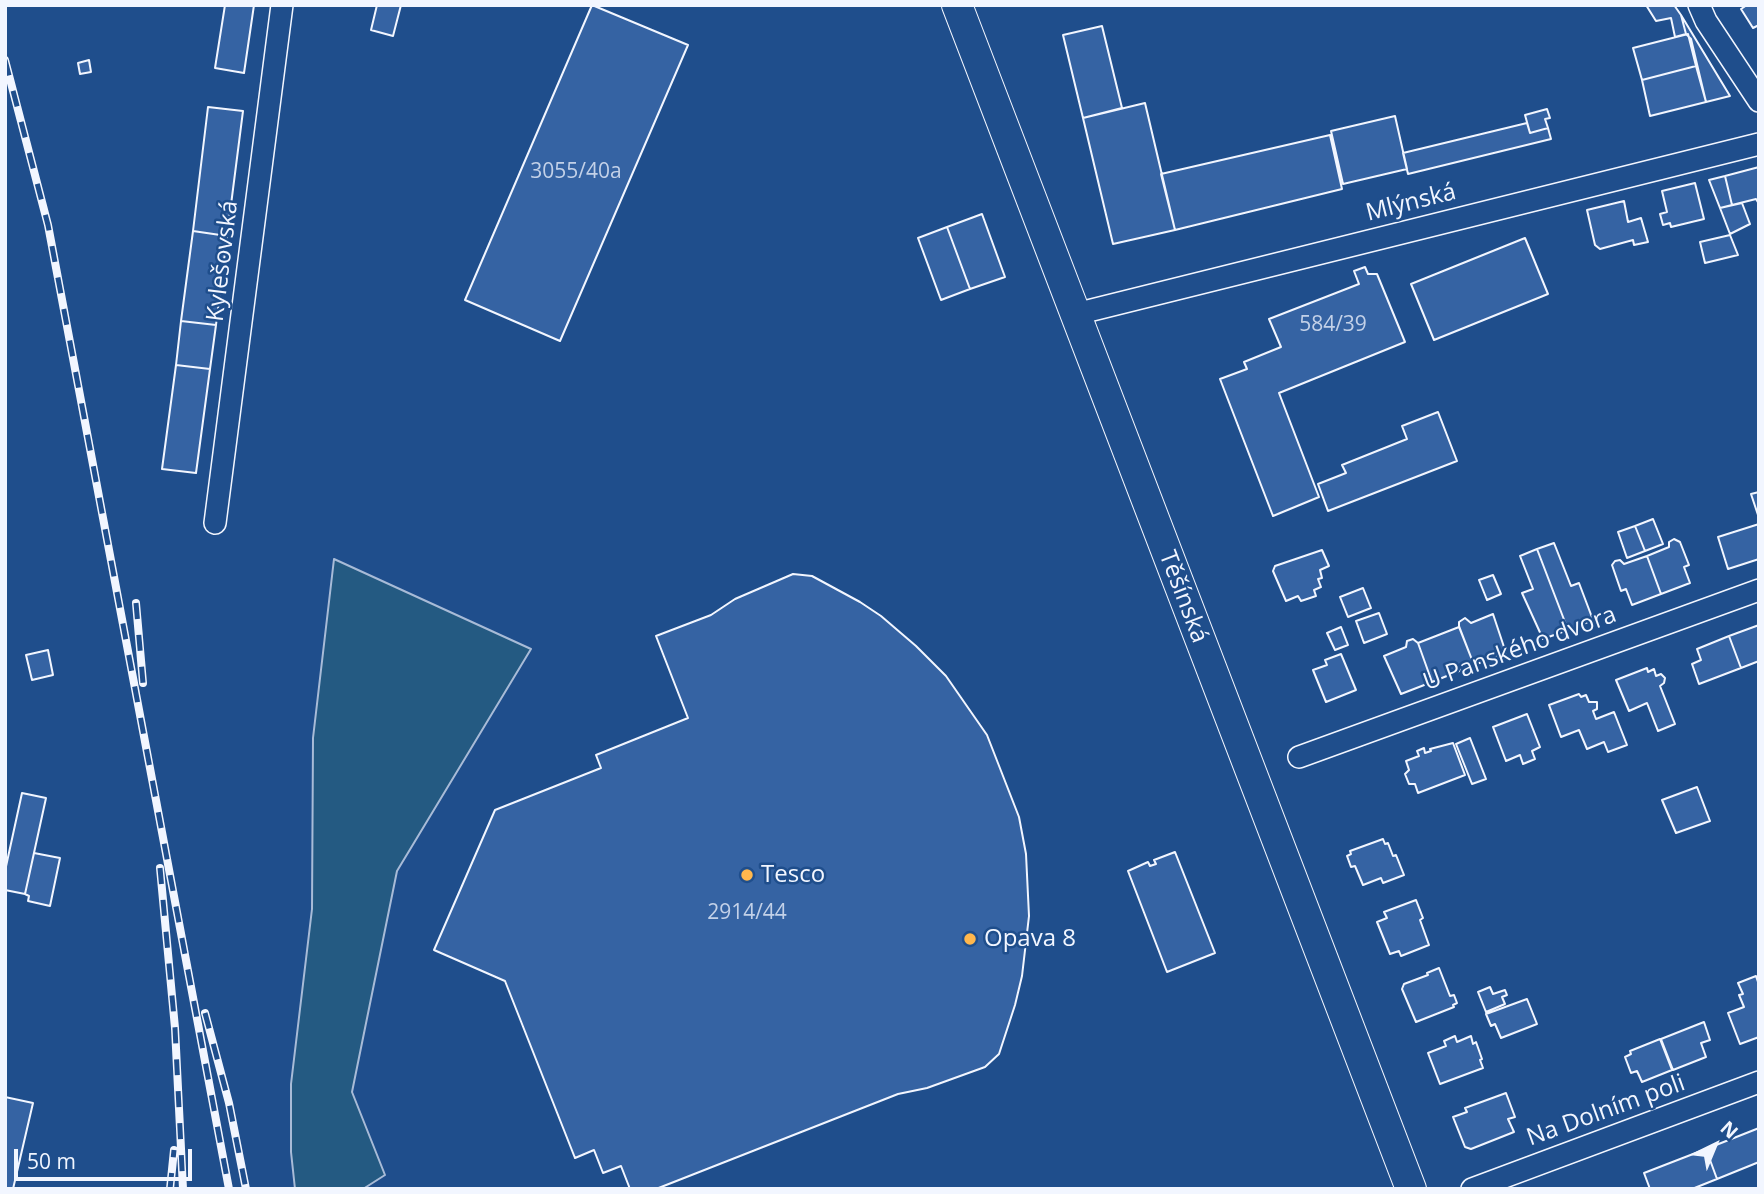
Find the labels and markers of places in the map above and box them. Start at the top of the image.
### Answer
place label: Tesco [761,861,825,889]
marker: Tesco [739,867,755,883]
place label: Opava 8 [984,925,1076,953]
marker: Opava 8 [962,931,978,947]

